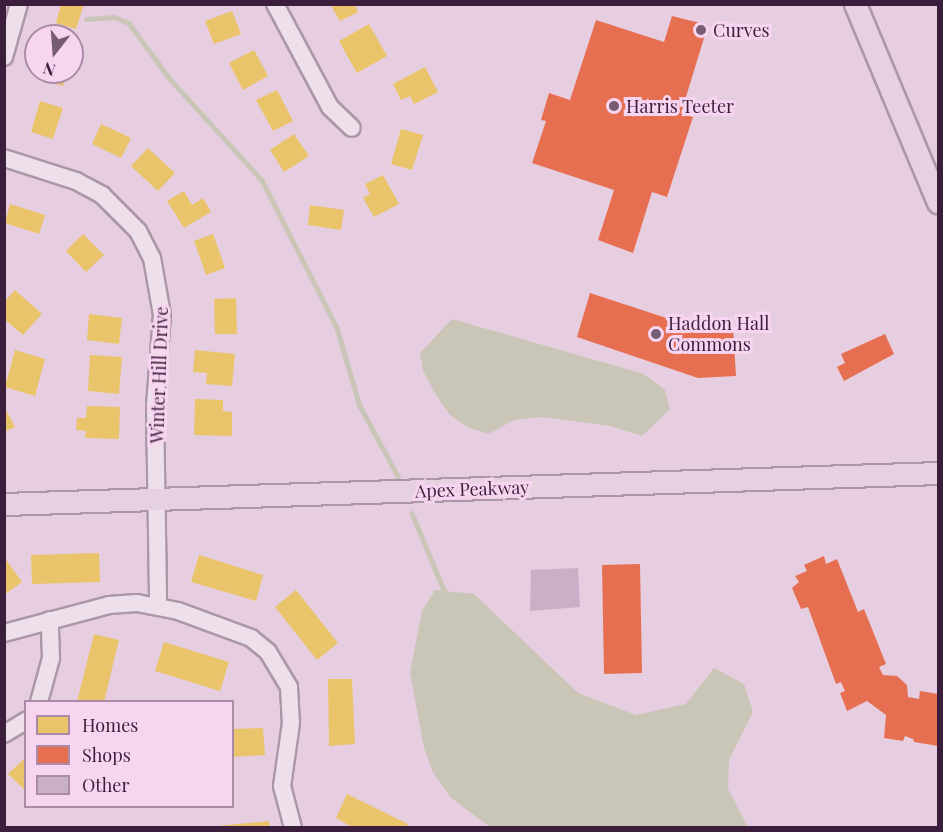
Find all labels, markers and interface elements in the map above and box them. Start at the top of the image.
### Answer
place label: Curves [713,19,770,41]
marker: Curves [694,23,708,37]
north arrow [24,24,84,84]
text: N [41,58,58,82]
place label: Harris Teeter [626,95,734,117]
marker: Harris Teeter [607,99,621,113]
street label: Winter Hill Drive [146,306,172,444]
place label: Haddon Hall Commons [668,313,769,356]
marker: Haddon Hall Commons [649,327,663,341]
street label: Apex Peakway [414,476,530,502]
legend [24,700,234,808]
text: Homes [82,713,138,737]
text: Shops [82,743,131,767]
text: Other [82,773,129,797]

